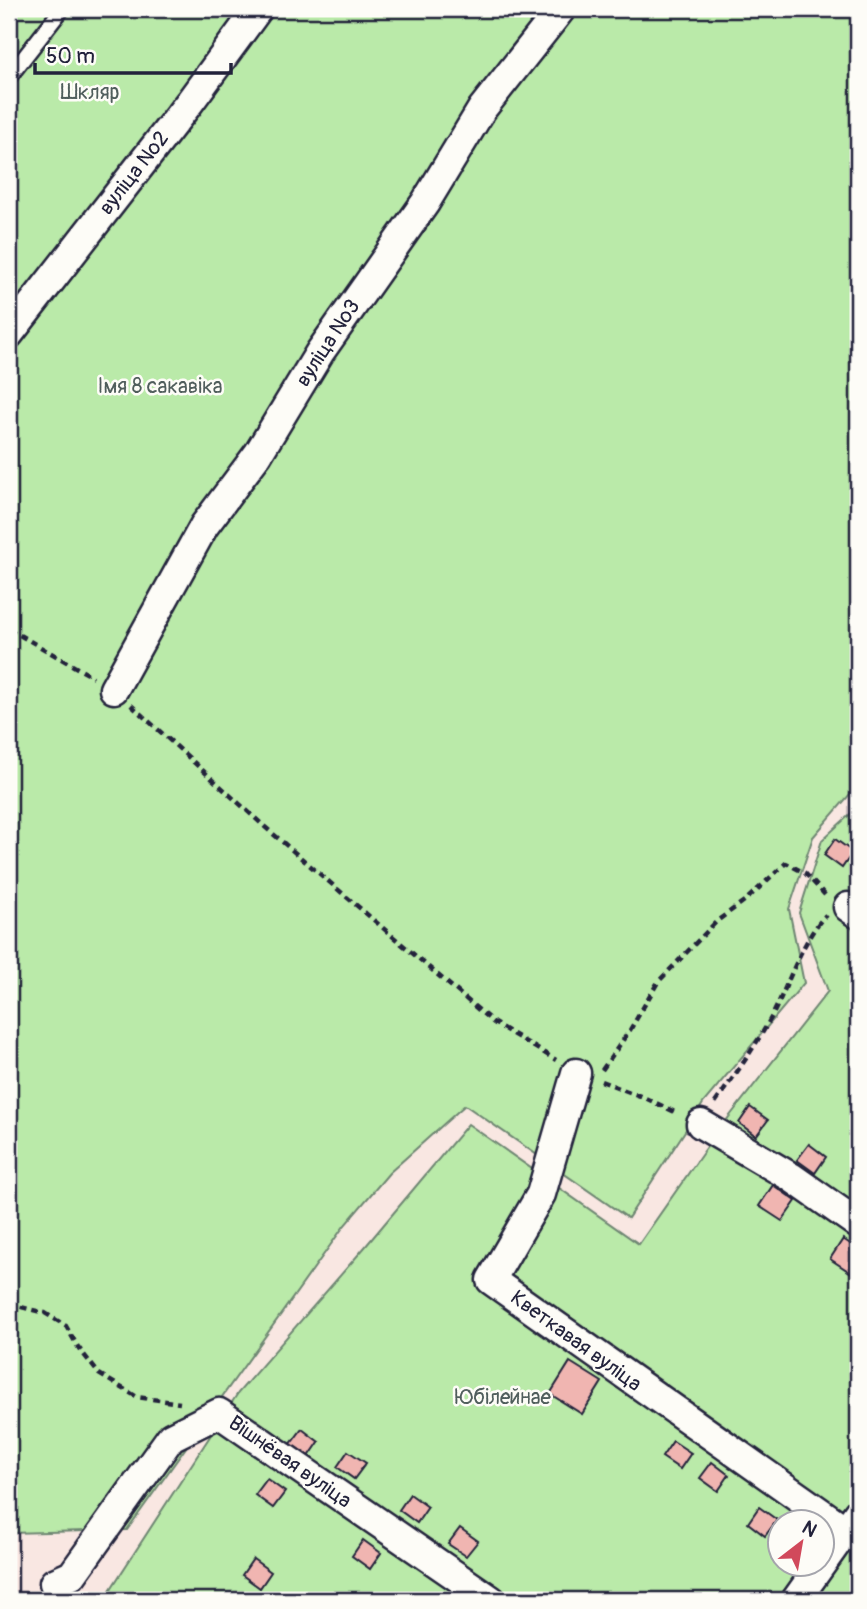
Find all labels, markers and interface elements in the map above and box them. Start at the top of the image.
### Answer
scale bar [35,32,231,76]
text: 50 m [46,43,95,70]
park label: Шкляр [61,79,120,106]
street label: вуліца №2 [93,126,175,220]
street label: вуліца №3 [290,294,366,392]
park label: Імя 8 сакавіка [97,373,223,400]
street label: Кветкавая вуліца [505,1284,647,1398]
park label: Юбілейнае [455,1384,552,1411]
street label: Вішнёвая вуліца [223,1410,357,1514]
north arrow [766,1508,836,1578]
text: N [798,1516,821,1543]

